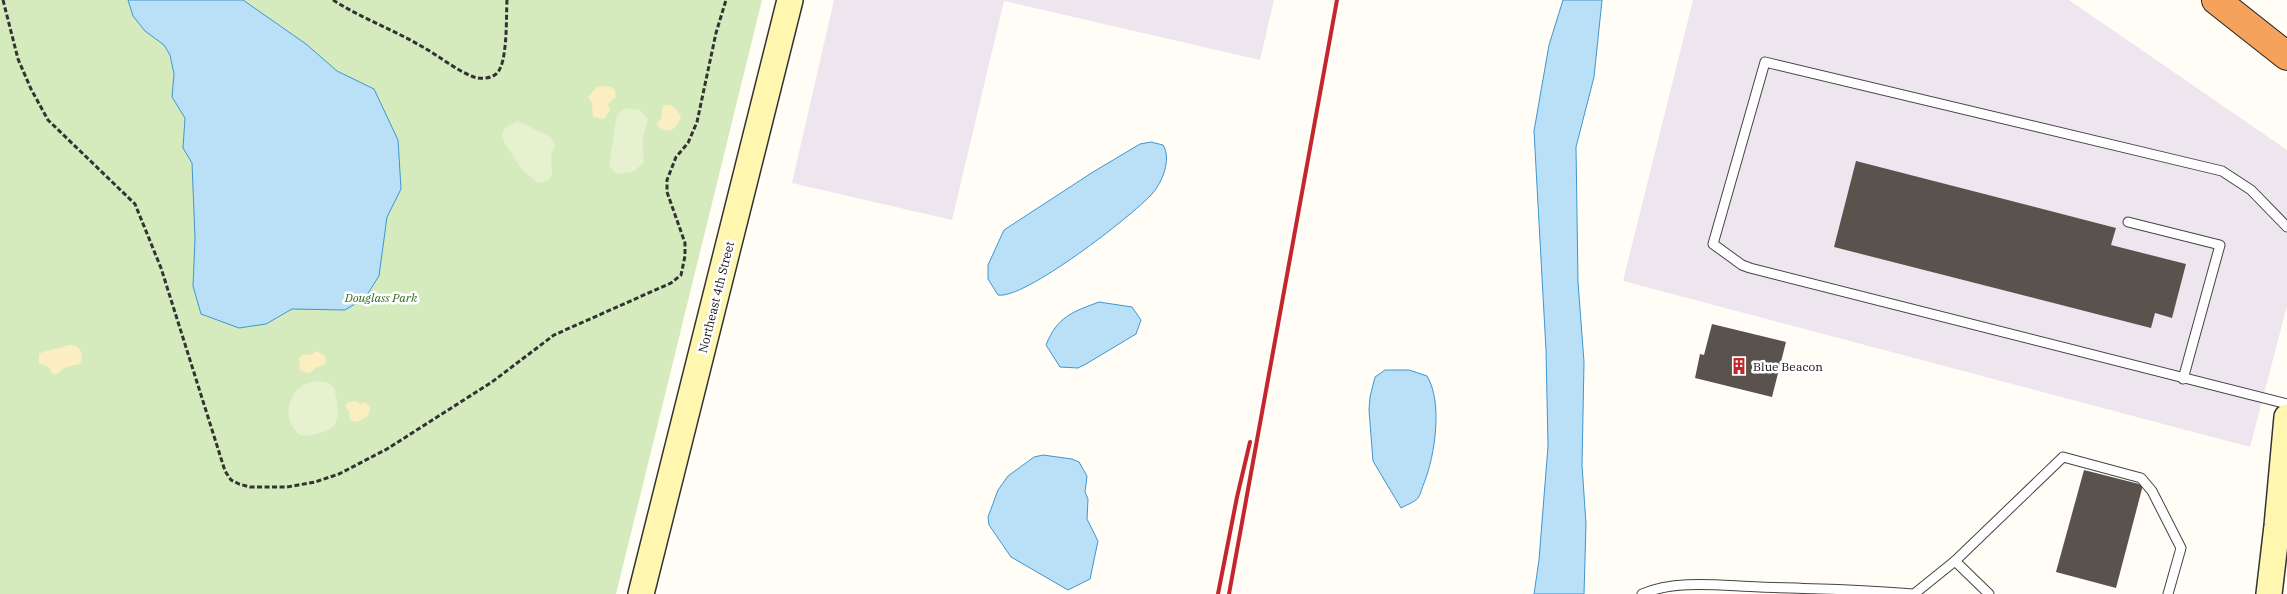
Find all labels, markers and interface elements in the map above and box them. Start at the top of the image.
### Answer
street label: Northeast 4th Street [695,240,737,354]
park label: Douglass Park [344,290,418,305]
building icon: Blue Beacon [1729,356,1749,376]
place label: Blue Beacon [1753,359,1823,374]

